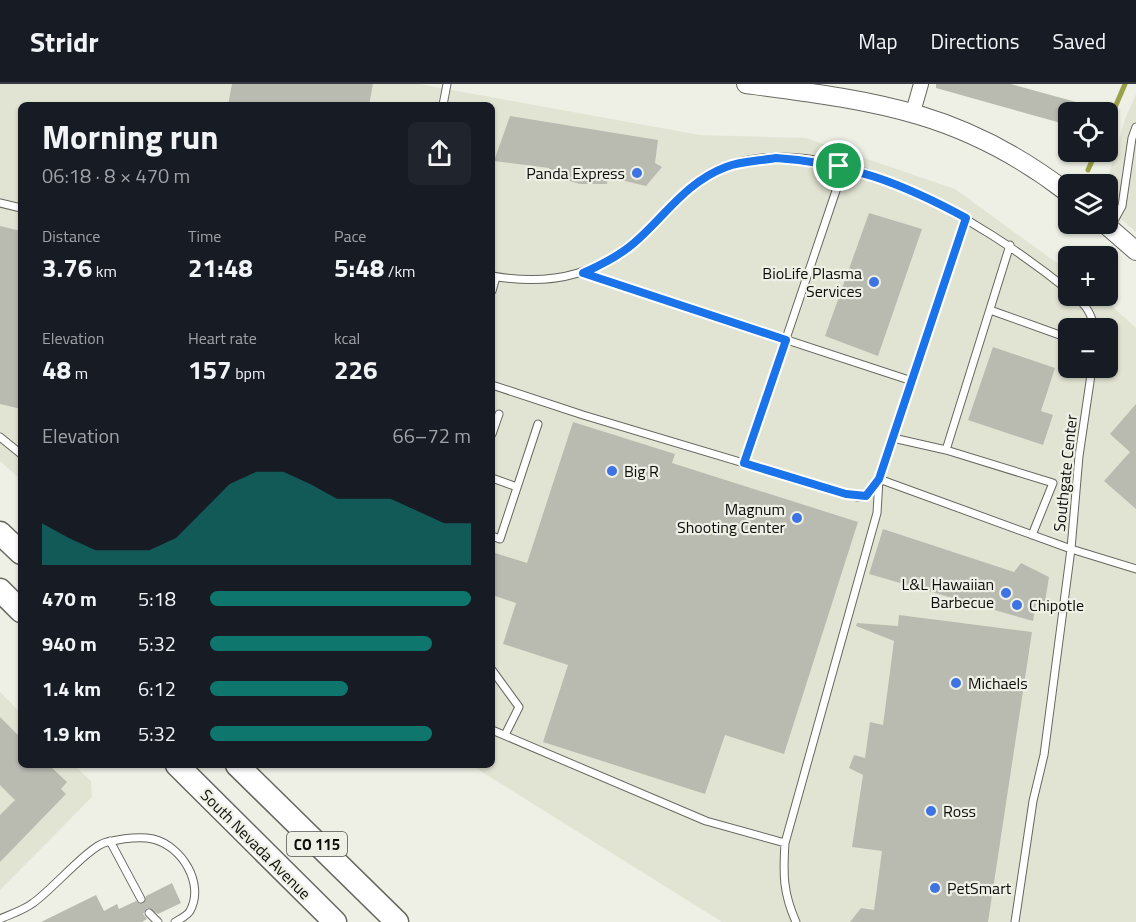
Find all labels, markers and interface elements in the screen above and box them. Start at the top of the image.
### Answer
text: Stridr [30,20,99,63]
text: Map [858,25,898,57]
text: Directions [931,25,1020,57]
text: Saved [1053,25,1106,57]
map controls [1058,102,1118,378]
button: locate [1058,102,1118,162]
text: Morning run [42,112,219,162]
button: share [408,122,471,185]
pin [813,140,864,191]
icon: arrive [822,149,855,182]
text: 06:18 · 8 × 470 m [42,160,190,191]
place label: Panda Express [526,161,625,185]
marker: Panda Express [630,166,644,180]
button: layers [1058,174,1118,234]
text: Distance [42,224,100,248]
text: Time [188,224,221,248]
text: Pace [334,224,366,248]
button: + [1058,246,1118,306]
text: 3.76 [42,248,92,287]
text: 21:48 [188,248,253,287]
text: 5:48 [334,248,384,287]
text: km [92,259,117,283]
text: /km [384,259,416,283]
place label: BioLife Plasma Services [762,261,862,303]
marker: BioLife Plasma Services [867,275,881,289]
button: − [1058,318,1118,378]
text: Elevation [42,326,104,350]
text: Heart rate [188,326,257,350]
text: kcal [334,326,360,350]
text: 48 [42,350,71,389]
text: 157 [188,350,232,389]
text: 226 [334,350,378,389]
text: m [71,361,88,385]
text: bpm [232,361,265,385]
street label: Southgate Center [1047,413,1083,533]
text: Elevation [42,420,120,451]
text: 66–72 m [392,420,471,451]
place label: Big R [624,459,659,483]
marker: Big R [605,464,619,478]
place label: Magnum Shooting Center [677,497,785,539]
marker: Magnum Shooting Center [790,511,804,525]
place label: L&L Hawaiian Barbecue [902,572,994,614]
text: 470 m [42,583,97,614]
text: 5:18 [138,583,176,614]
marker: L&L Hawaiian Barbecue [999,586,1013,600]
place label: Chipotle [1029,593,1084,617]
marker: Chipotle [1010,598,1024,612]
text: 940 m [42,628,97,659]
text: 5:32 [138,628,176,659]
place label: Michaels [968,671,1028,695]
text: 1.4 km [42,673,101,704]
text: 6:12 [138,673,176,704]
marker: Michaels [949,676,963,690]
text: 1.9 km [42,718,101,749]
text: 5:32 [138,718,176,749]
street label: South Nevada Avenue [195,783,317,905]
place label: Ross [943,799,976,823]
marker: Ross [924,804,938,818]
road number: CO 115 [287,832,347,856]
place label: PetSmart [947,876,1012,900]
marker: PetSmart [928,881,942,895]

